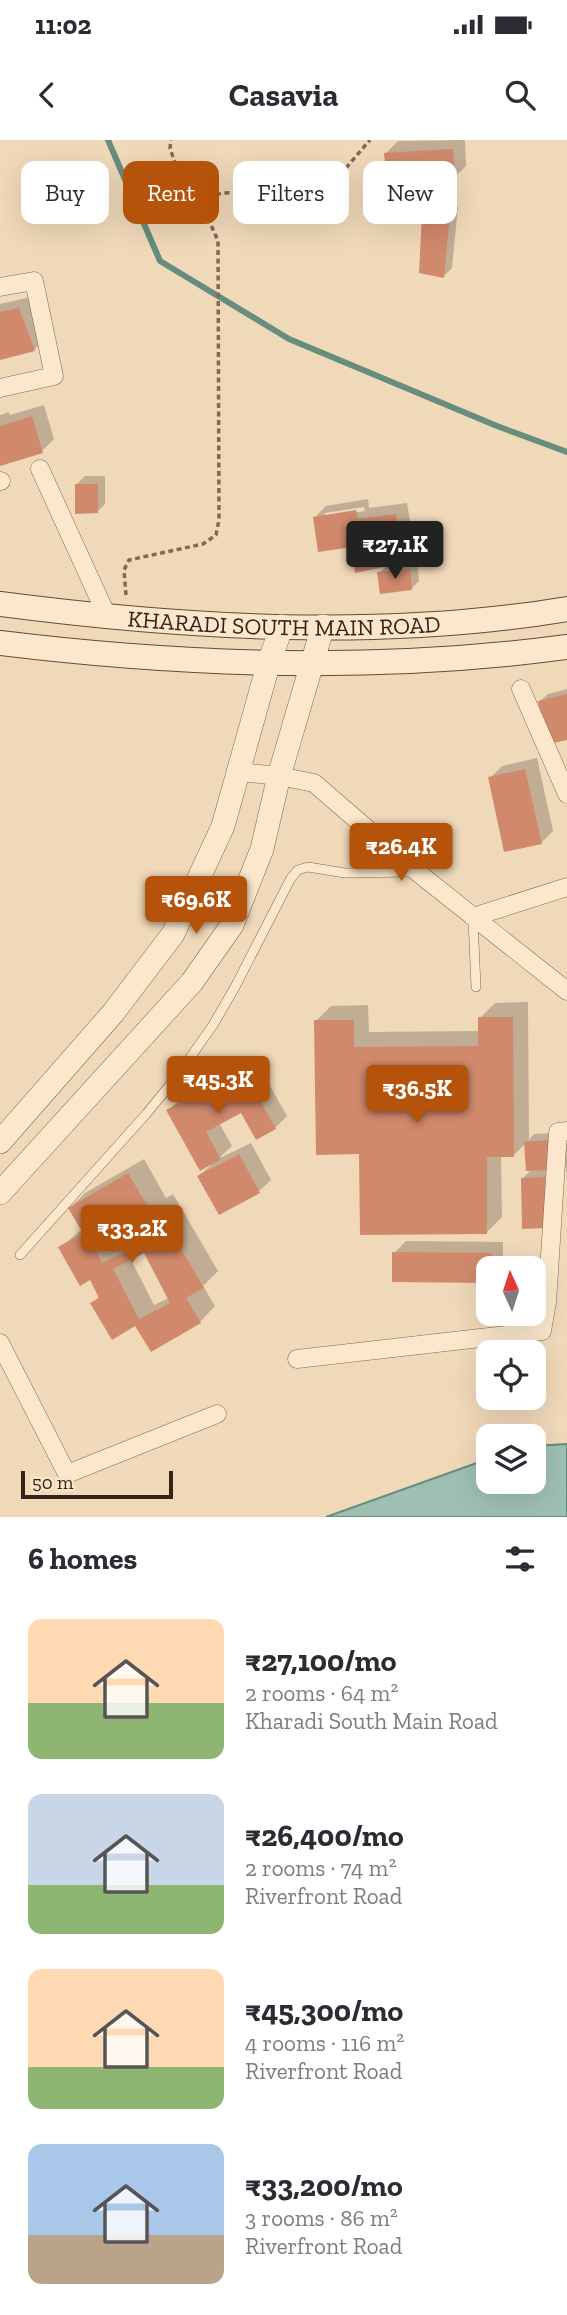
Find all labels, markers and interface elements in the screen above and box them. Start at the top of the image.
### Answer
text: 11:02 [35,9,91,41]
icon: back [28,76,66,114]
text: Casavia [229,76,338,114]
icon: search [501,76,539,114]
chip: Buy [21,161,109,224]
chip: Rent [123,161,219,224]
chip: Filters [233,161,349,224]
chip: New [363,161,457,224]
pin: ₹27.1K [338,522,452,581]
text: ₹27.1K [362,530,428,558]
street label: KHARADI SOUTH MAIN ROAD [126,604,441,642]
pin: ₹26.4K [344,824,458,883]
text: ₹26.4K [366,832,436,860]
pin: ₹69.6K [139,876,253,936]
text: ₹69.6K [161,885,231,913]
pin: ₹45.3K [161,1056,275,1116]
text: ₹45.3K [183,1065,253,1093]
pin: ₹36.5K [360,1066,474,1125]
text: ₹36.5K [382,1074,452,1102]
pin: ₹33.2K [75,1206,189,1265]
text: ₹33.2K [97,1214,167,1242]
north arrow [476,1256,546,1326]
map controls [476,1256,546,1494]
button: locate [476,1340,546,1410]
button: layers [476,1424,546,1494]
scale bar [21,1468,173,1500]
text: 50 m [32,1471,73,1494]
icon: filters [501,1540,539,1578]
text: 6 homes [28,1541,137,1577]
text: ₹27,100/mo [245,1643,396,1679]
icon: home [84,1647,168,1731]
text: 2 rooms · 64 m² [245,1679,398,1707]
text: Kharadi South Main Road [245,1707,498,1735]
text: ₹26,400/mo [245,1818,404,1854]
icon: home [84,1822,168,1906]
text: 2 rooms · 74 m² [245,1854,396,1882]
text: Riverfront Road [245,1882,402,1910]
text: ₹45,300/mo [245,1993,403,2029]
icon: home [84,1997,168,2081]
text: 4 rooms · 116 m² [245,2029,404,2057]
text: Riverfront Road [245,2057,402,2085]
text: ₹33,200/mo [245,2168,403,2204]
icon: home [84,2172,168,2256]
text: 3 rooms · 86 m² [245,2204,398,2232]
text: Riverfront Road [245,2232,402,2260]

